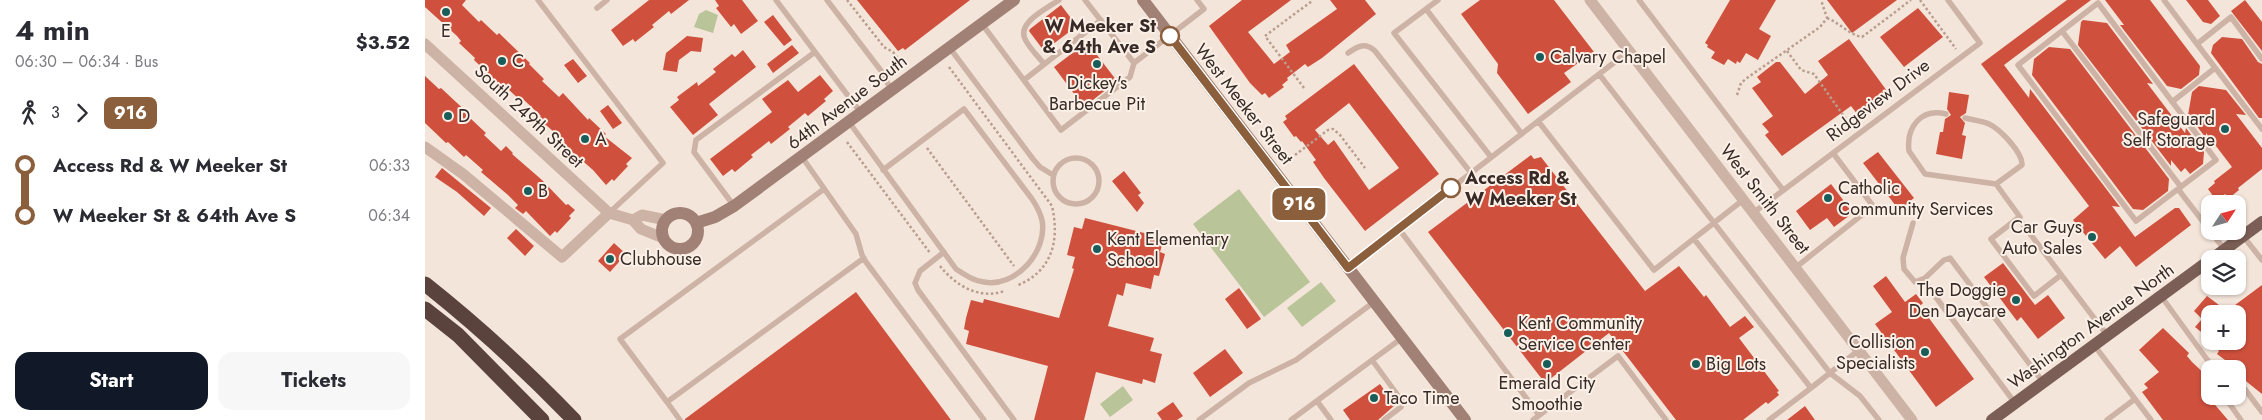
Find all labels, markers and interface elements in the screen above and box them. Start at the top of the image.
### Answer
marker: E [440,6,452,18]
text: 4 min [15,10,90,51]
place label: W Meeker St & 64th Ave S [1043,13,1156,60]
place label: E [441,18,451,44]
marker: W Meeker St & 64th Ave S [1160,26,1180,46]
text: $3.52 [356,29,410,56]
street label: West Meeker Street [1188,38,1300,171]
place label: Calvary Chapel [1550,44,1666,70]
place label: C [512,48,524,74]
street label: 64th Avenue South [782,48,912,156]
text: 06:30 – 06:34 · Bus [15,50,158,73]
marker: Calvary Chapel [1534,51,1546,63]
street label: Ridgeview Drive [1821,52,1935,148]
marker: C [496,55,508,67]
street label: South 249th Street [468,58,590,174]
marker: Dickey's Barbecue Pit [1091,58,1103,70]
place label: Dickey's Barbecue Pit [1049,70,1146,117]
icon: walk [15,99,43,127]
icon: forward [68,99,96,127]
text: 916 [114,100,147,126]
text: 3 [51,101,60,124]
place label: D [458,103,470,129]
place label: Safeguard Self Storage [2123,106,2215,153]
marker: D [442,110,454,122]
marker: Safeguard Self Storage [2219,123,2231,135]
place label: A [595,126,607,152]
marker: A [579,133,591,145]
street label: West Smith Street [1714,138,1817,260]
text: Access Rd & W Meeker St [53,152,287,179]
text: 06:33 [369,154,410,177]
place label: Access Rd & W Meeker St [1464,165,1577,212]
place label: Catholic Community Services [1838,175,1993,222]
place label: B [538,178,548,204]
marker: Access Rd & W Meeker St [1441,178,1461,198]
marker: B [522,185,534,197]
line badge: 916 [1270,188,1328,220]
text: 916 [1282,191,1316,217]
marker: Catholic Community Services [1822,192,1834,204]
north arrow [2201,195,2246,240]
map controls [2201,195,2246,405]
text: W Meeker St & 64th Ave S [53,202,296,229]
text: 06:34 [368,204,410,227]
place label: Car Guys Auto Sales [2002,214,2082,261]
place label: Kent Elementary School [1107,226,1229,273]
marker: Car Guys Auto Sales [2086,231,2098,243]
marker: Kent Elementary School [1091,243,1103,255]
place label: Clubhouse [620,246,701,272]
button: layers [2201,250,2246,295]
marker: Clubhouse [604,253,616,265]
street label: Washington Avenue North [2002,257,2180,395]
place label: The Doggie Den Daycare [1909,277,2006,324]
marker: The Doggie Den Daycare [2010,294,2022,306]
button: + [2201,305,2246,350]
place label: Kent Community Service Center [1518,310,1642,357]
marker: Kent Community Service Center [1502,327,1514,339]
place label: Collision Specialists [1836,329,1915,376]
marker: Collision Specialists [1919,346,1931,358]
place label: Big Lots [1706,351,1766,377]
button: Start [15,352,208,410]
button: Tickets [218,352,410,410]
marker: Emerald City Smoothie [1541,358,1553,370]
marker: Big Lots [1690,358,1702,370]
button: − [2201,360,2246,405]
place label: Emerald City Smoothie [1498,370,1596,417]
place label: Taco Time [1384,385,1459,411]
marker: Taco Time [1368,392,1380,404]

